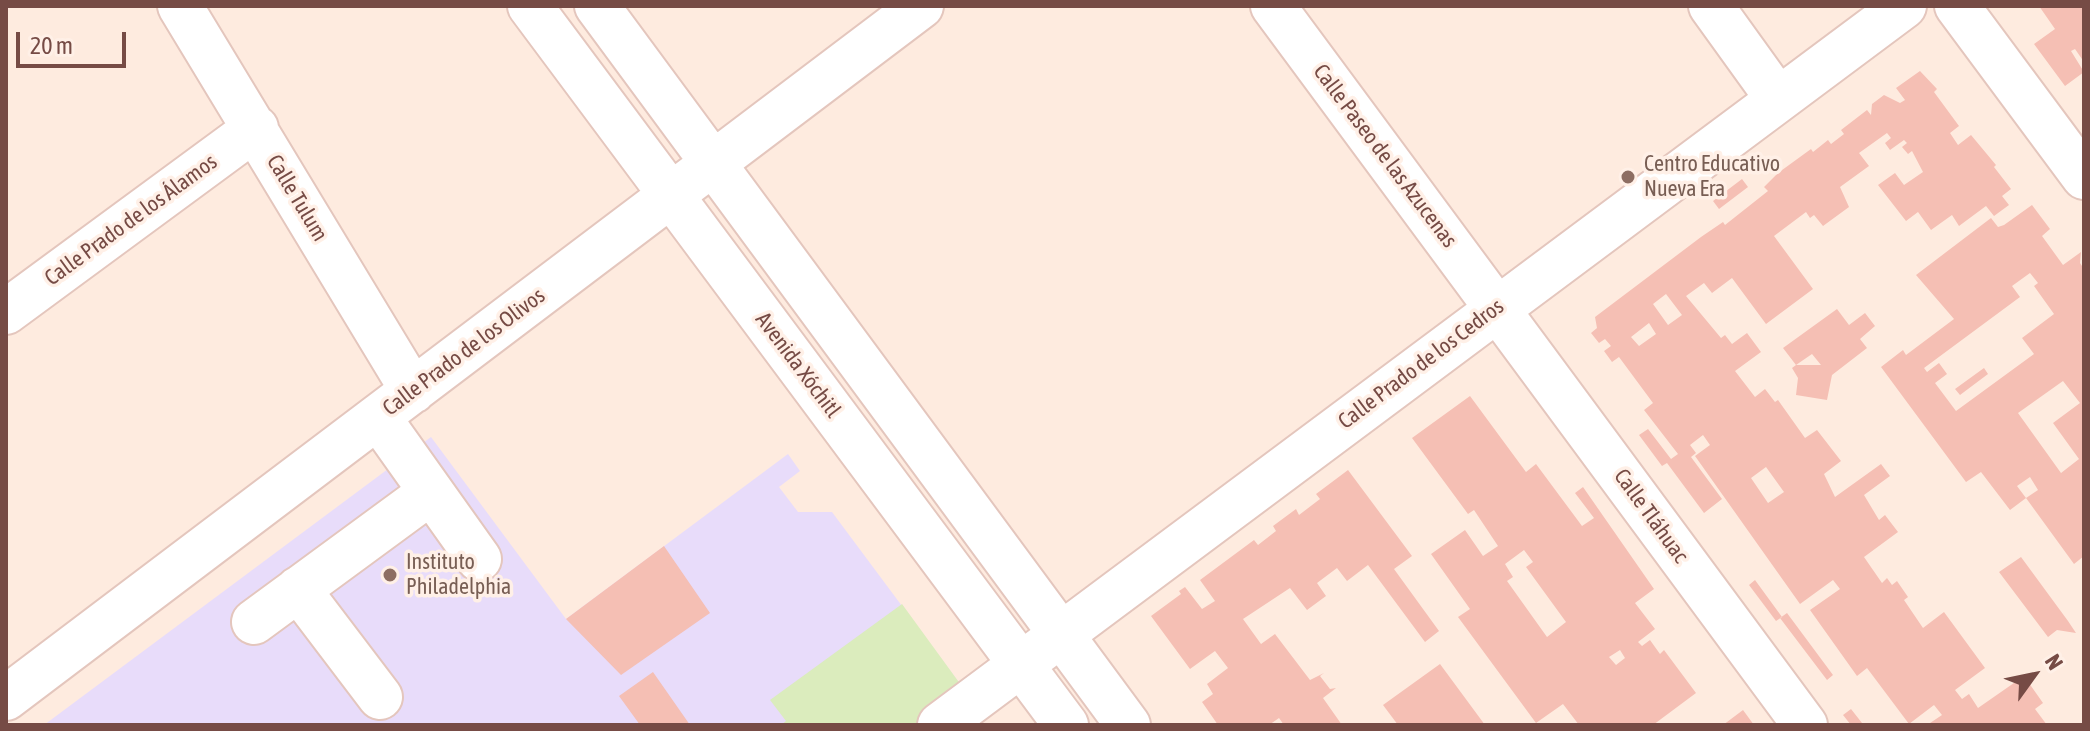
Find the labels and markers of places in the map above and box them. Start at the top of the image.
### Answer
place label: Centro Educativo Nueva Era [1644,151,1780,202]
marker: Centro Educativo Nueva Era [1619,168,1637,186]
place label: Instituto Philadelphia [406,549,511,600]
marker: Instituto Philadelphia [381,566,399,584]

